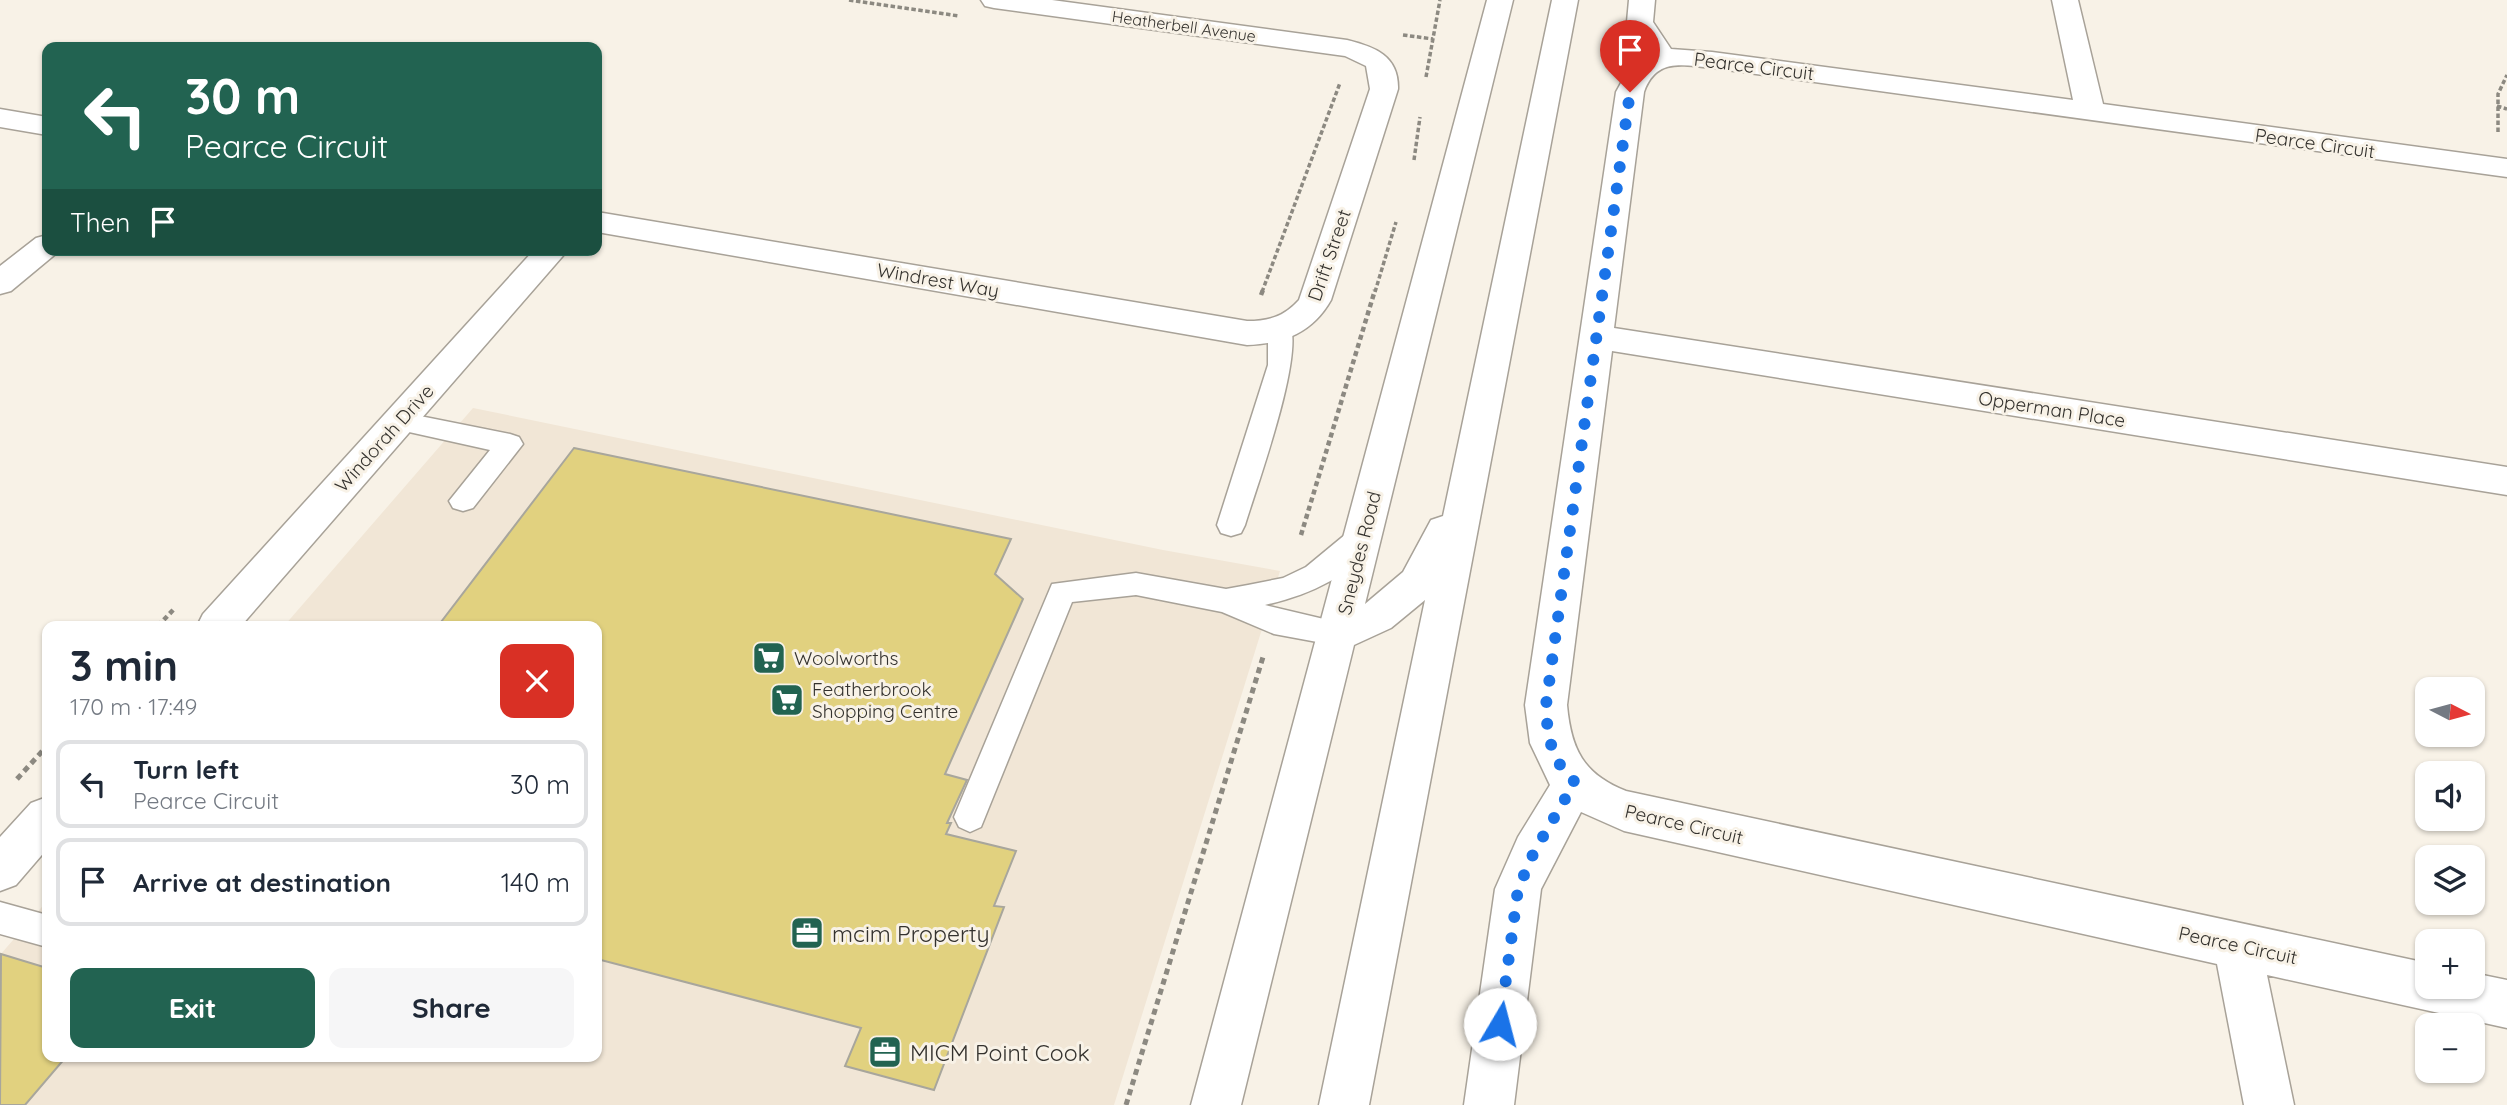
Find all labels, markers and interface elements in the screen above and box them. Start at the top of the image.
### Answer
street label: Heatherbell Avenue [1111,6,1257,46]
pin [1600,20,1660,92]
icon: arrive [1611,31,1649,69]
street label: Pearce Circuit [1693,47,1815,85]
text: 30 m [185,65,300,126]
icon: left [70,70,161,161]
street label: Pearce Circuit [2254,123,2376,163]
text: Pearce Circuit [185,126,388,166]
icon: arrive [144,203,182,241]
text: Then [70,206,130,239]
street label: Drift Street [1302,206,1356,304]
street label: Windrest Way [875,257,1001,303]
street label: Windorah Drive [329,379,439,497]
street label: Opperman Place [1977,386,2127,432]
street label: Sneydes Road [1332,489,1386,617]
text: 3 min [70,639,178,692]
supermarket icon: Woolworths [750,639,788,677]
button: close [500,644,574,718]
place label: Woolworths [794,646,898,670]
place label: Featherbrook Shopping Centre [812,677,958,723]
north arrow [2415,677,2485,747]
map controls [2415,677,2485,1083]
supermarket icon: Featherbrook Shopping Centre [768,681,806,719]
text: 170 m · 17:49 [70,692,197,721]
text: Turn left [133,753,240,786]
button: sound [2415,761,2485,831]
icon: left [74,765,112,803]
text: 30 m [510,768,570,801]
text: Pearce Circuit [133,786,279,815]
street label: Pearce Circuit [1623,799,1745,849]
button: layers [2415,845,2485,915]
icon: arrive [74,863,112,901]
text: Arrive at destination [133,866,391,899]
text: 140 m [501,866,570,899]
office icon: mcim Property [788,914,826,952]
place label: mcim Property [832,919,990,948]
street label: Pearce Circuit [2176,921,2300,969]
button: + [2415,929,2485,999]
button: Exit [70,968,315,1048]
button: Share [329,968,574,1048]
position arrow [1463,987,1537,1061]
button: − [2415,1013,2485,1083]
office icon: MICM Point Cook [866,1033,904,1071]
place label: MICM Point Cook [910,1038,1090,1067]

